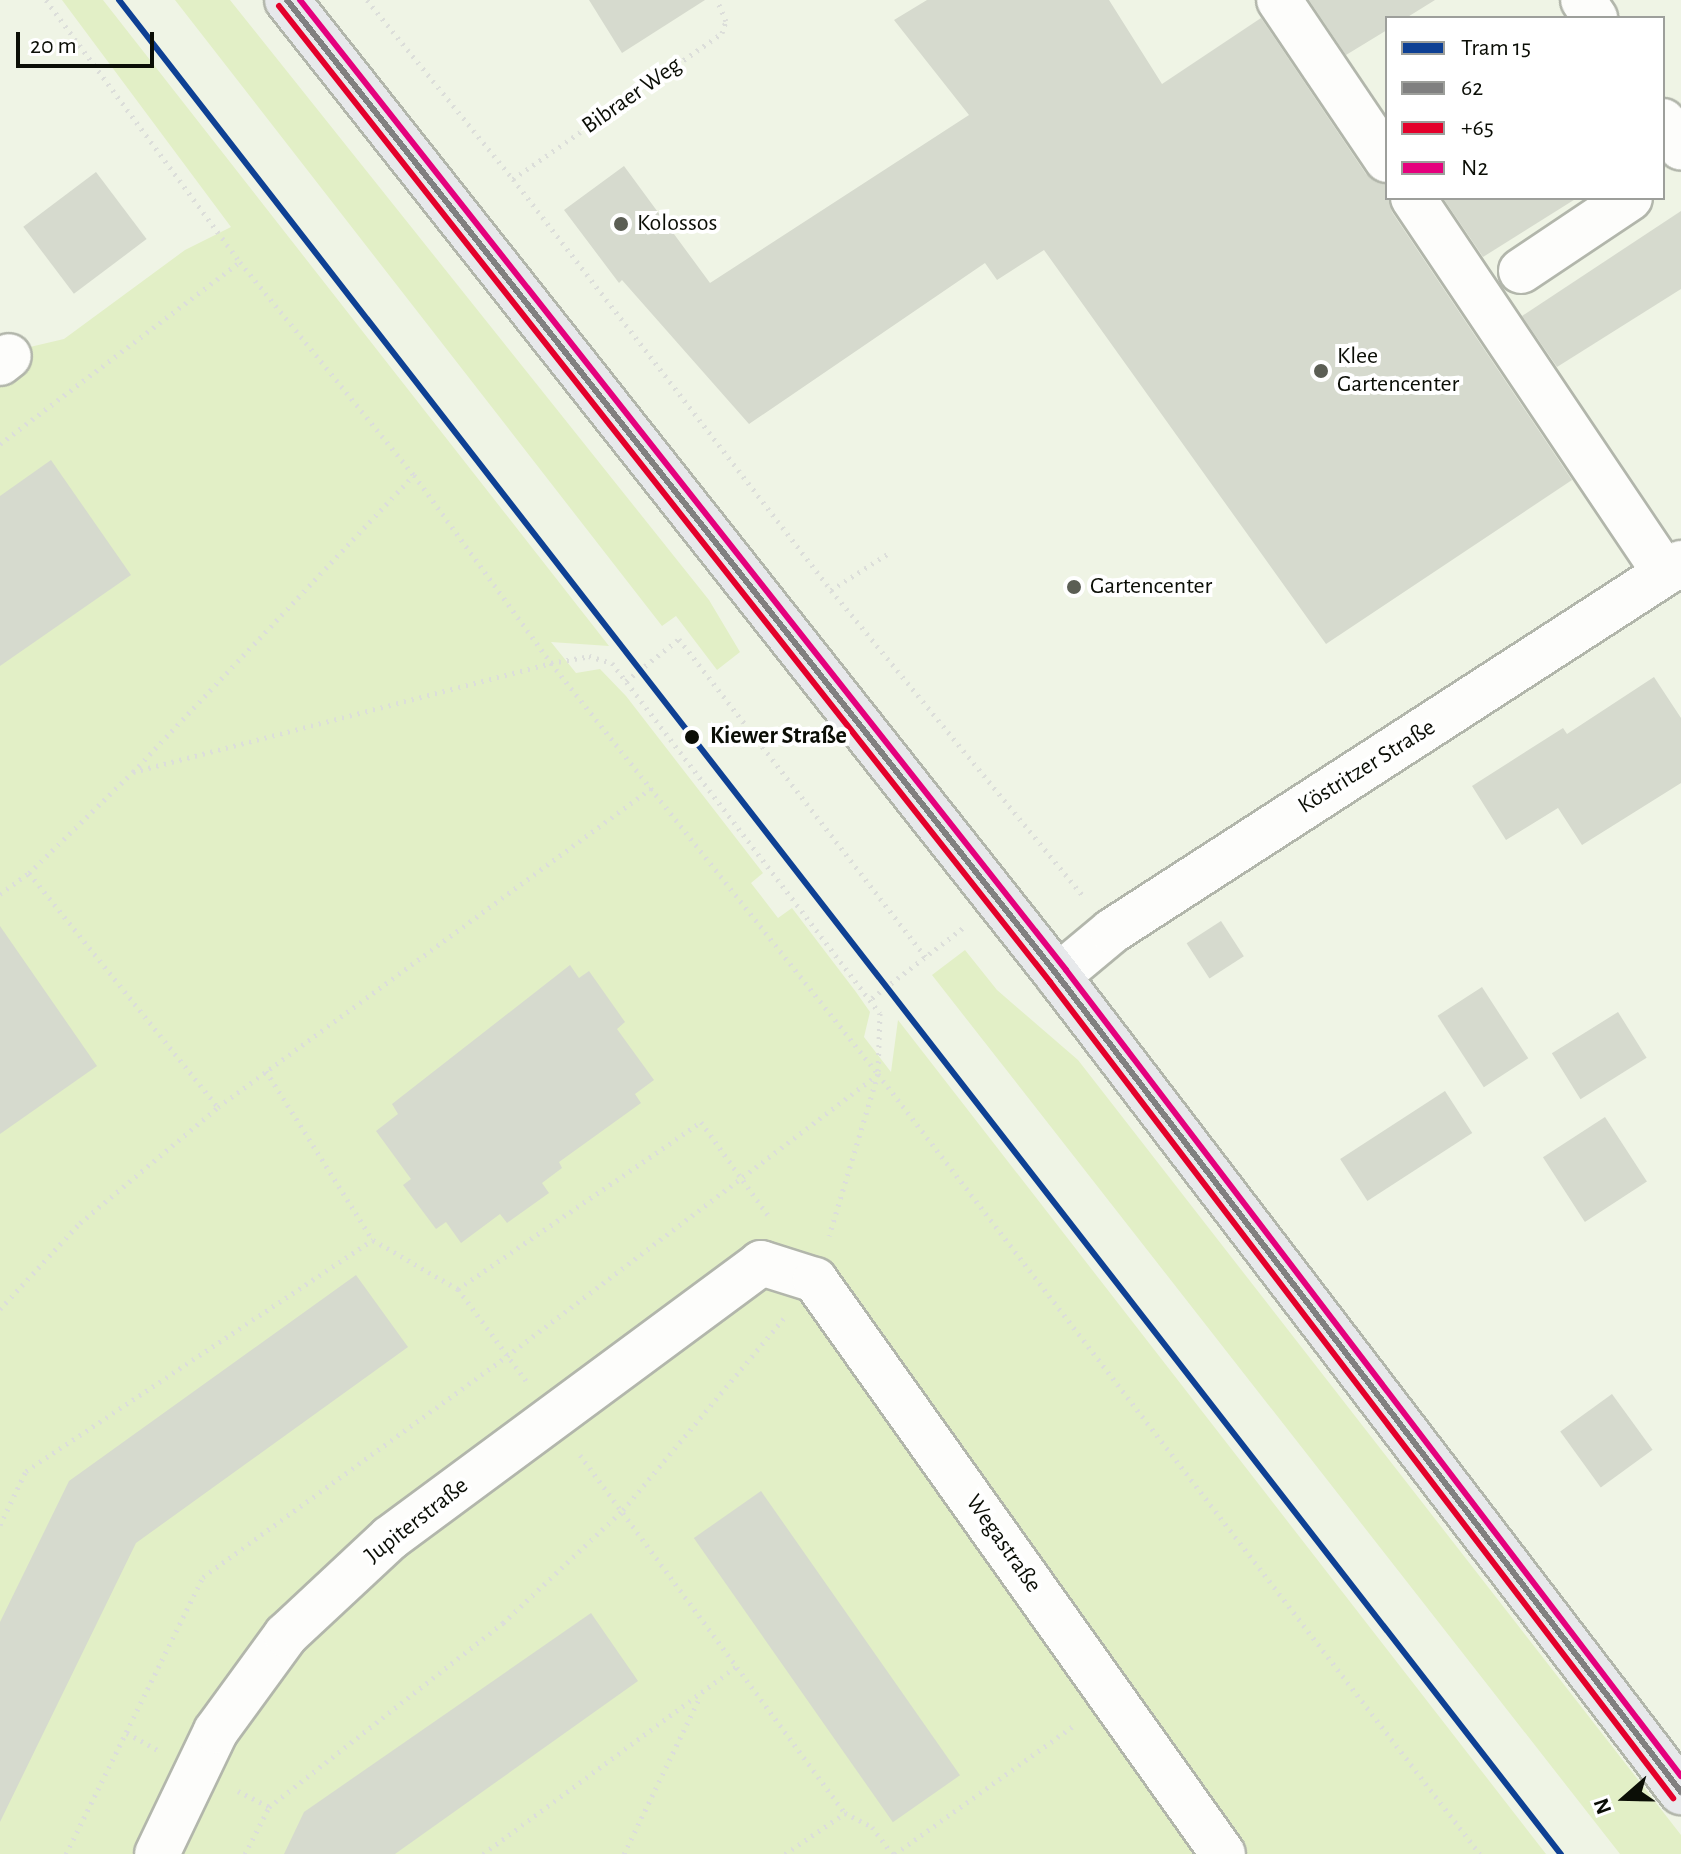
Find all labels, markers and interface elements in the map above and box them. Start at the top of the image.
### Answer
scale bar [20,16,158,66]
legend [1385,16,1665,200]
text: 20 m [30,34,77,58]
text: Tram 15 [1461,36,1531,60]
street label: Bibraer Weg [577,51,687,141]
text: 62 [1461,76,1483,100]
text: +65 [1461,116,1494,140]
text: N2 [1461,156,1488,180]
place label: Kolossos [637,210,717,238]
marker: Kolossos [612,215,630,233]
place label: Klee Gartencenter [1337,343,1459,399]
marker: Klee Gartencenter [1312,362,1330,380]
place label: Gartencenter [1090,573,1212,601]
marker: Gartencenter [1065,578,1083,596]
street label: Köstritzer Straße [1293,713,1441,821]
place label: Kiewer Straße [710,723,847,751]
marker: Kiewer Straße [681,726,703,748]
street label: Jupiterstraße [360,1472,474,1570]
street label: Wegastraße [959,1489,1047,1599]
north arrow [1585,1758,1665,1838]
text: N [1589,1795,1615,1817]

